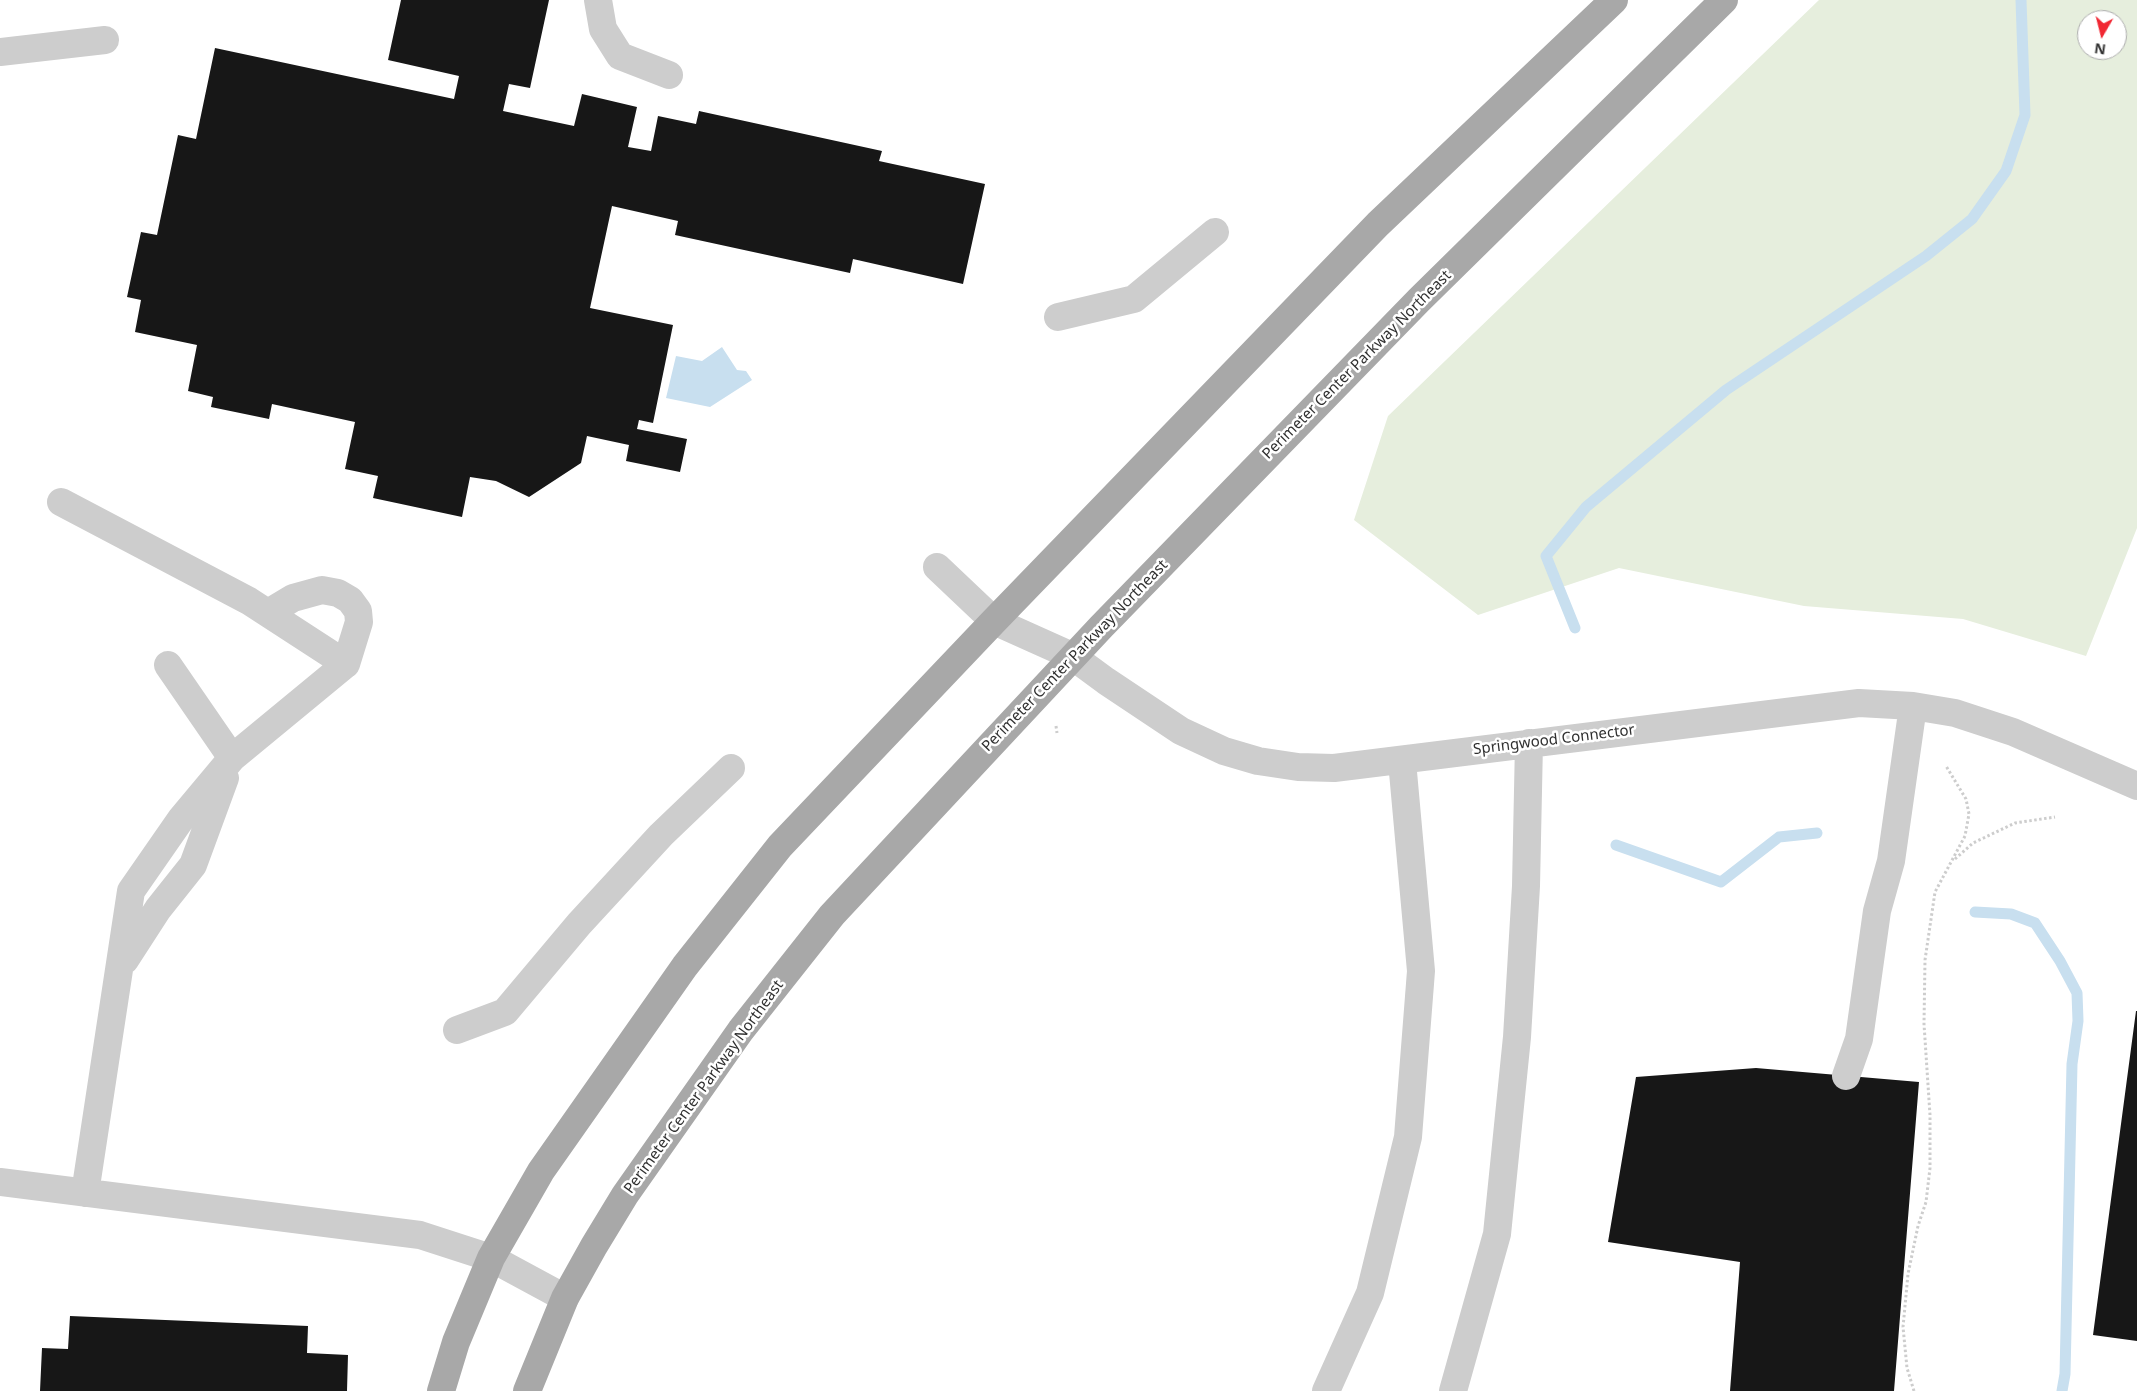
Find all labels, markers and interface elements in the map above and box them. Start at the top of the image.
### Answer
north arrow [2077,10,2127,60]
text: N [2093,39,2107,60]
street label: Perimeter Center Parkway Northeast [1259,267,1455,463]
street label: Perimeter Center Parkway Northeast [978,556,1172,756]
street label: Springwood Connector [1472,721,1636,759]
street label: Perimeter Center Parkway Northeast [620,977,788,1197]

